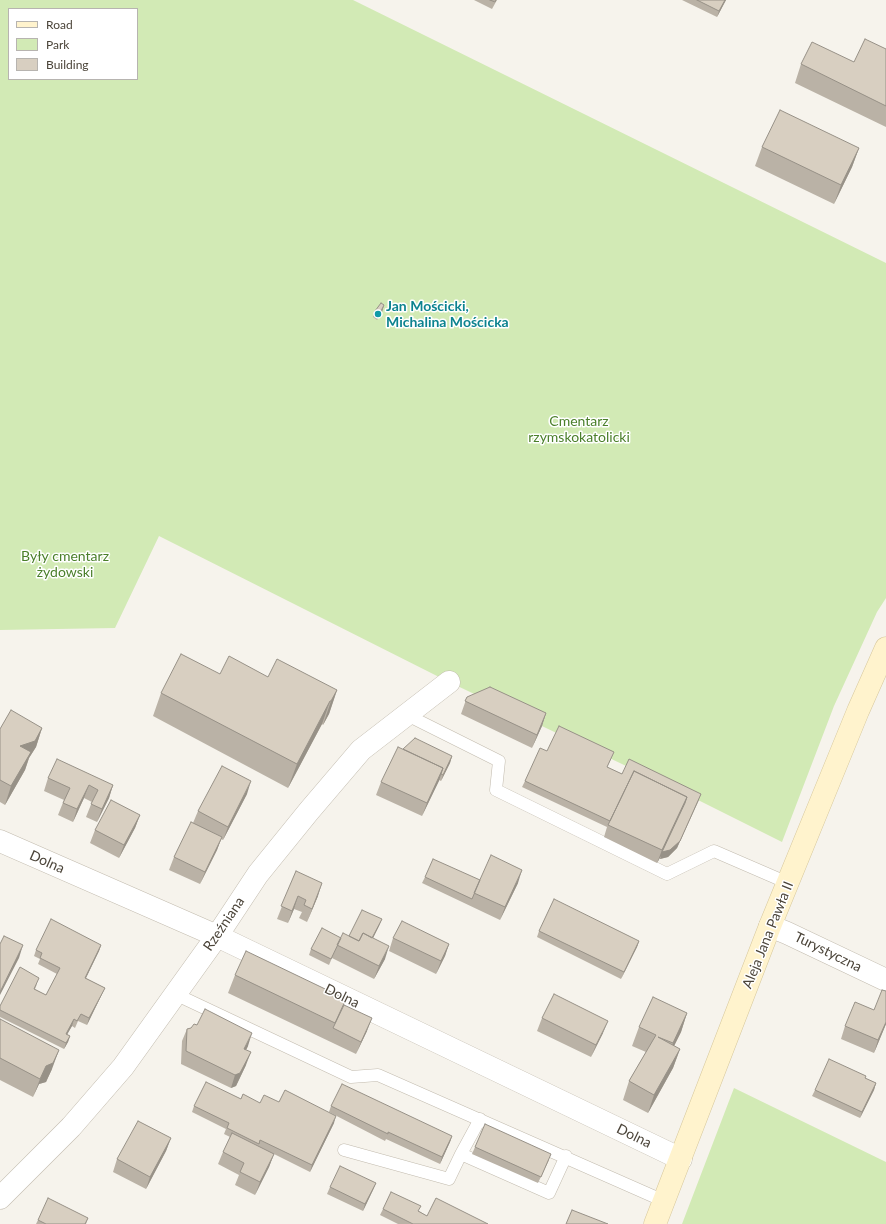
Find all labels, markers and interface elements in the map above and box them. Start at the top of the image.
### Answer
legend [8,8,138,80]
text: Road [46,17,73,32]
text: Park [46,37,69,52]
text: Building [46,57,89,72]
place label: Jan Mościcki, Michalina Mościcka [386,298,509,330]
marker: Jan Mościcki, Michalina Mościcka [373,309,383,319]
park label: Cmentarz rzymskokatolicki [528,413,630,446]
park label: Były cmentarz żydowski [21,548,109,580]
street label: Dolna [27,847,67,877]
street label: Aleja Jana Pawła II [739,879,797,991]
street label: Rzeźniana [200,894,248,954]
street label: Turystyczna [792,929,864,975]
street label: Dolna [322,980,362,1012]
street label: Dolna [614,1120,654,1152]

